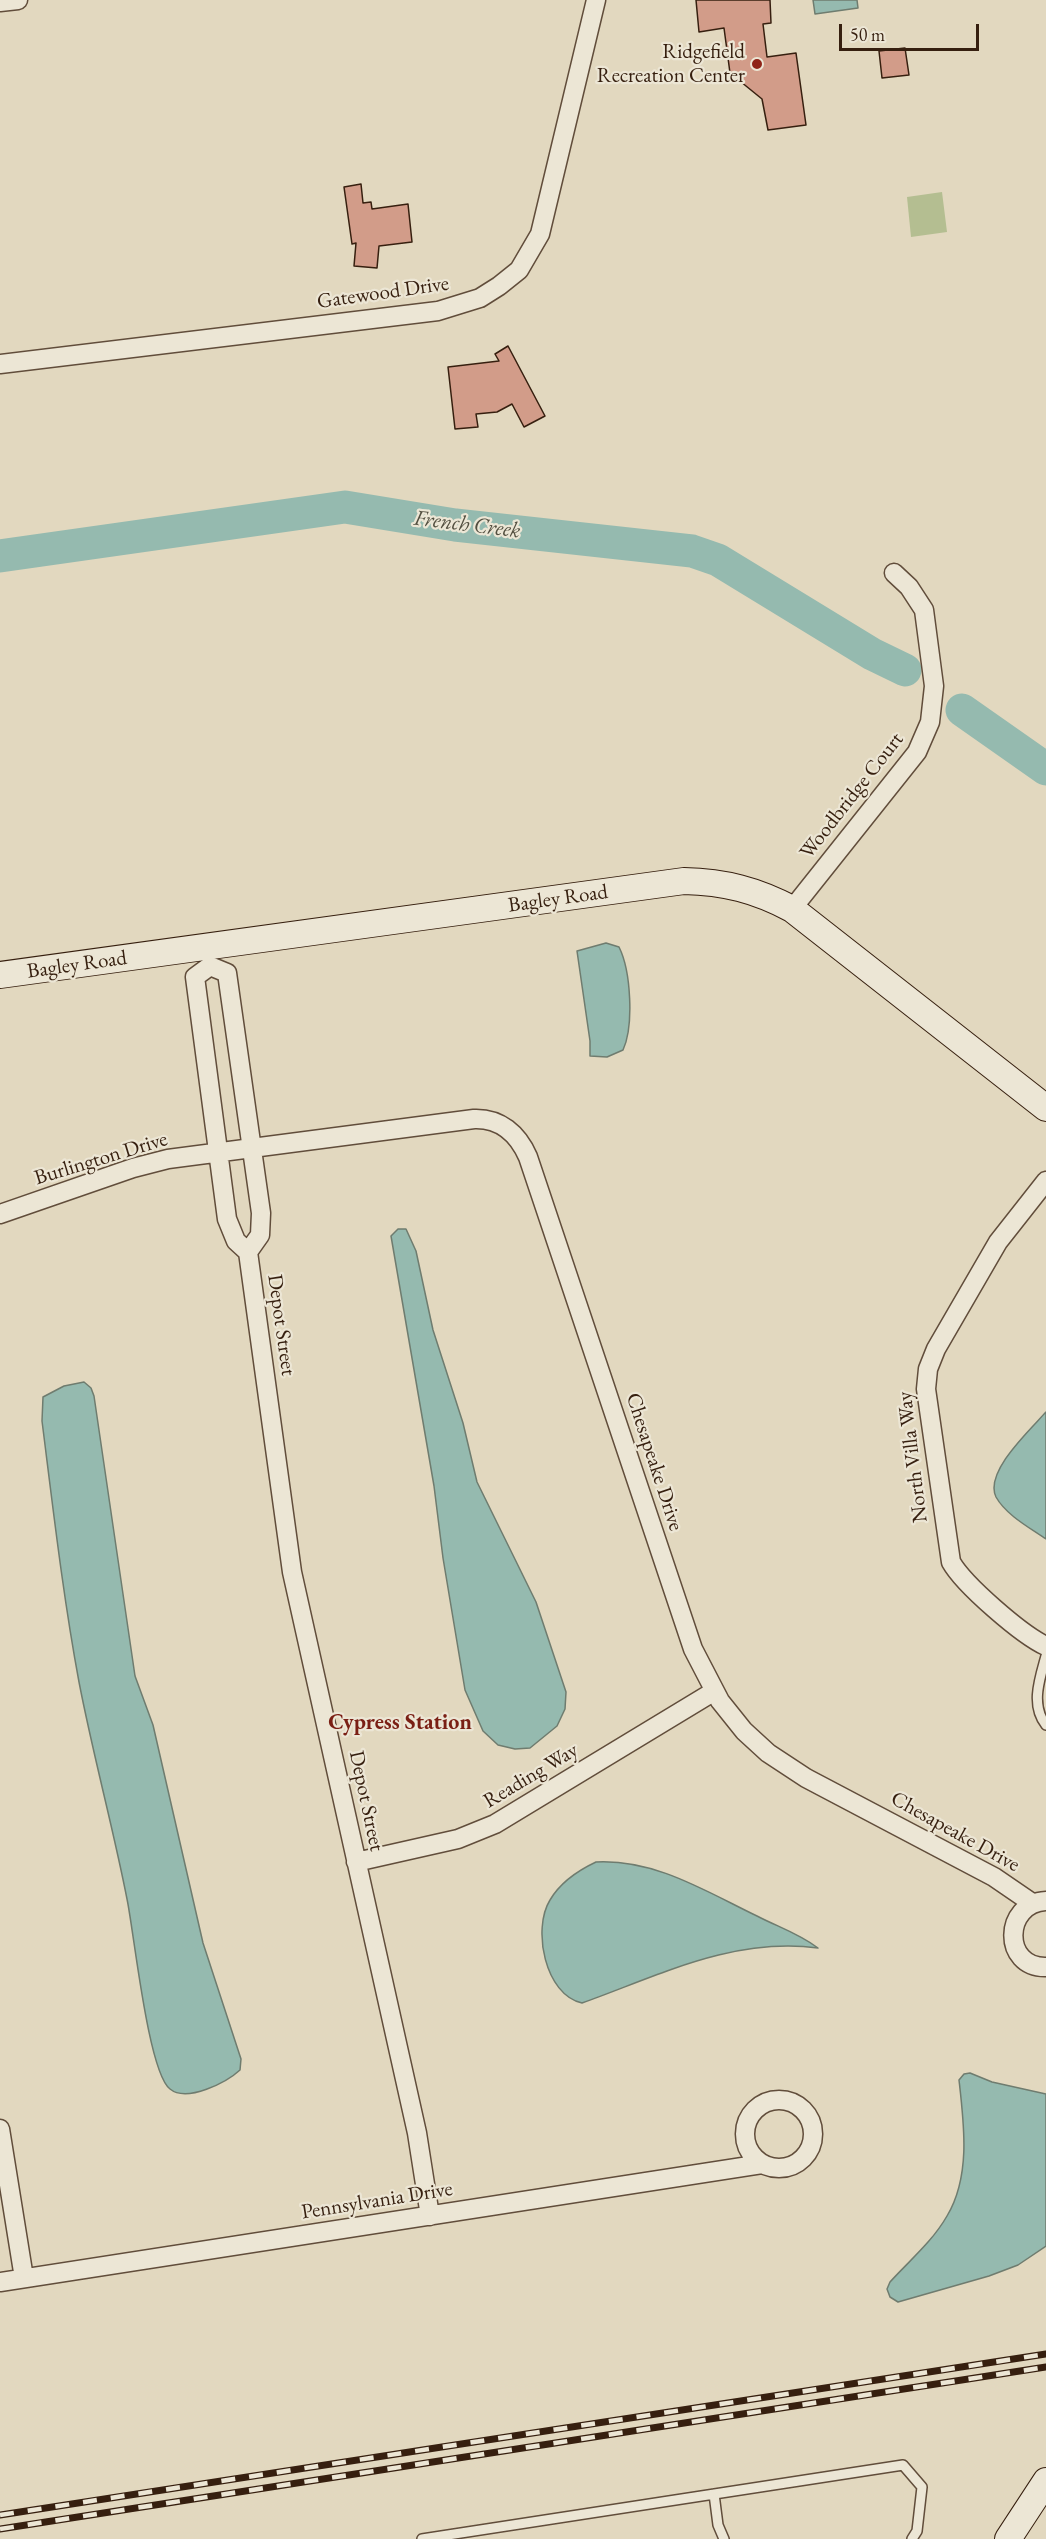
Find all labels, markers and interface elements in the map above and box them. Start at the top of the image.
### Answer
scale bar [842,12,982,50]
text: 50 m [850,23,885,46]
place label: Ridgefield Recreation Center [597,39,745,89]
marker: Ridgefield Recreation Center [750,57,764,71]
street label: Gatewood Drive [315,271,451,315]
water label: French Creek [412,505,522,545]
street label: Woodbridge Court [795,728,909,864]
street label: Bagley Road [507,880,609,918]
street label: Bagley Road [26,946,128,984]
street label: Burlington Drive [31,1127,171,1191]
street label: Depot Street [261,1273,301,1377]
street label: Chesapeake Drive [620,1390,688,1534]
street label: North Villa Way [892,1390,934,1524]
district label: Cypress Station [328,1710,472,1736]
street label: Reading Way [479,1738,583,1814]
street label: Depot Street [343,1748,389,1854]
street label: Chesapeake Drive [886,1786,1024,1878]
street label: Pennsylvania Drive [300,2177,454,2225]

